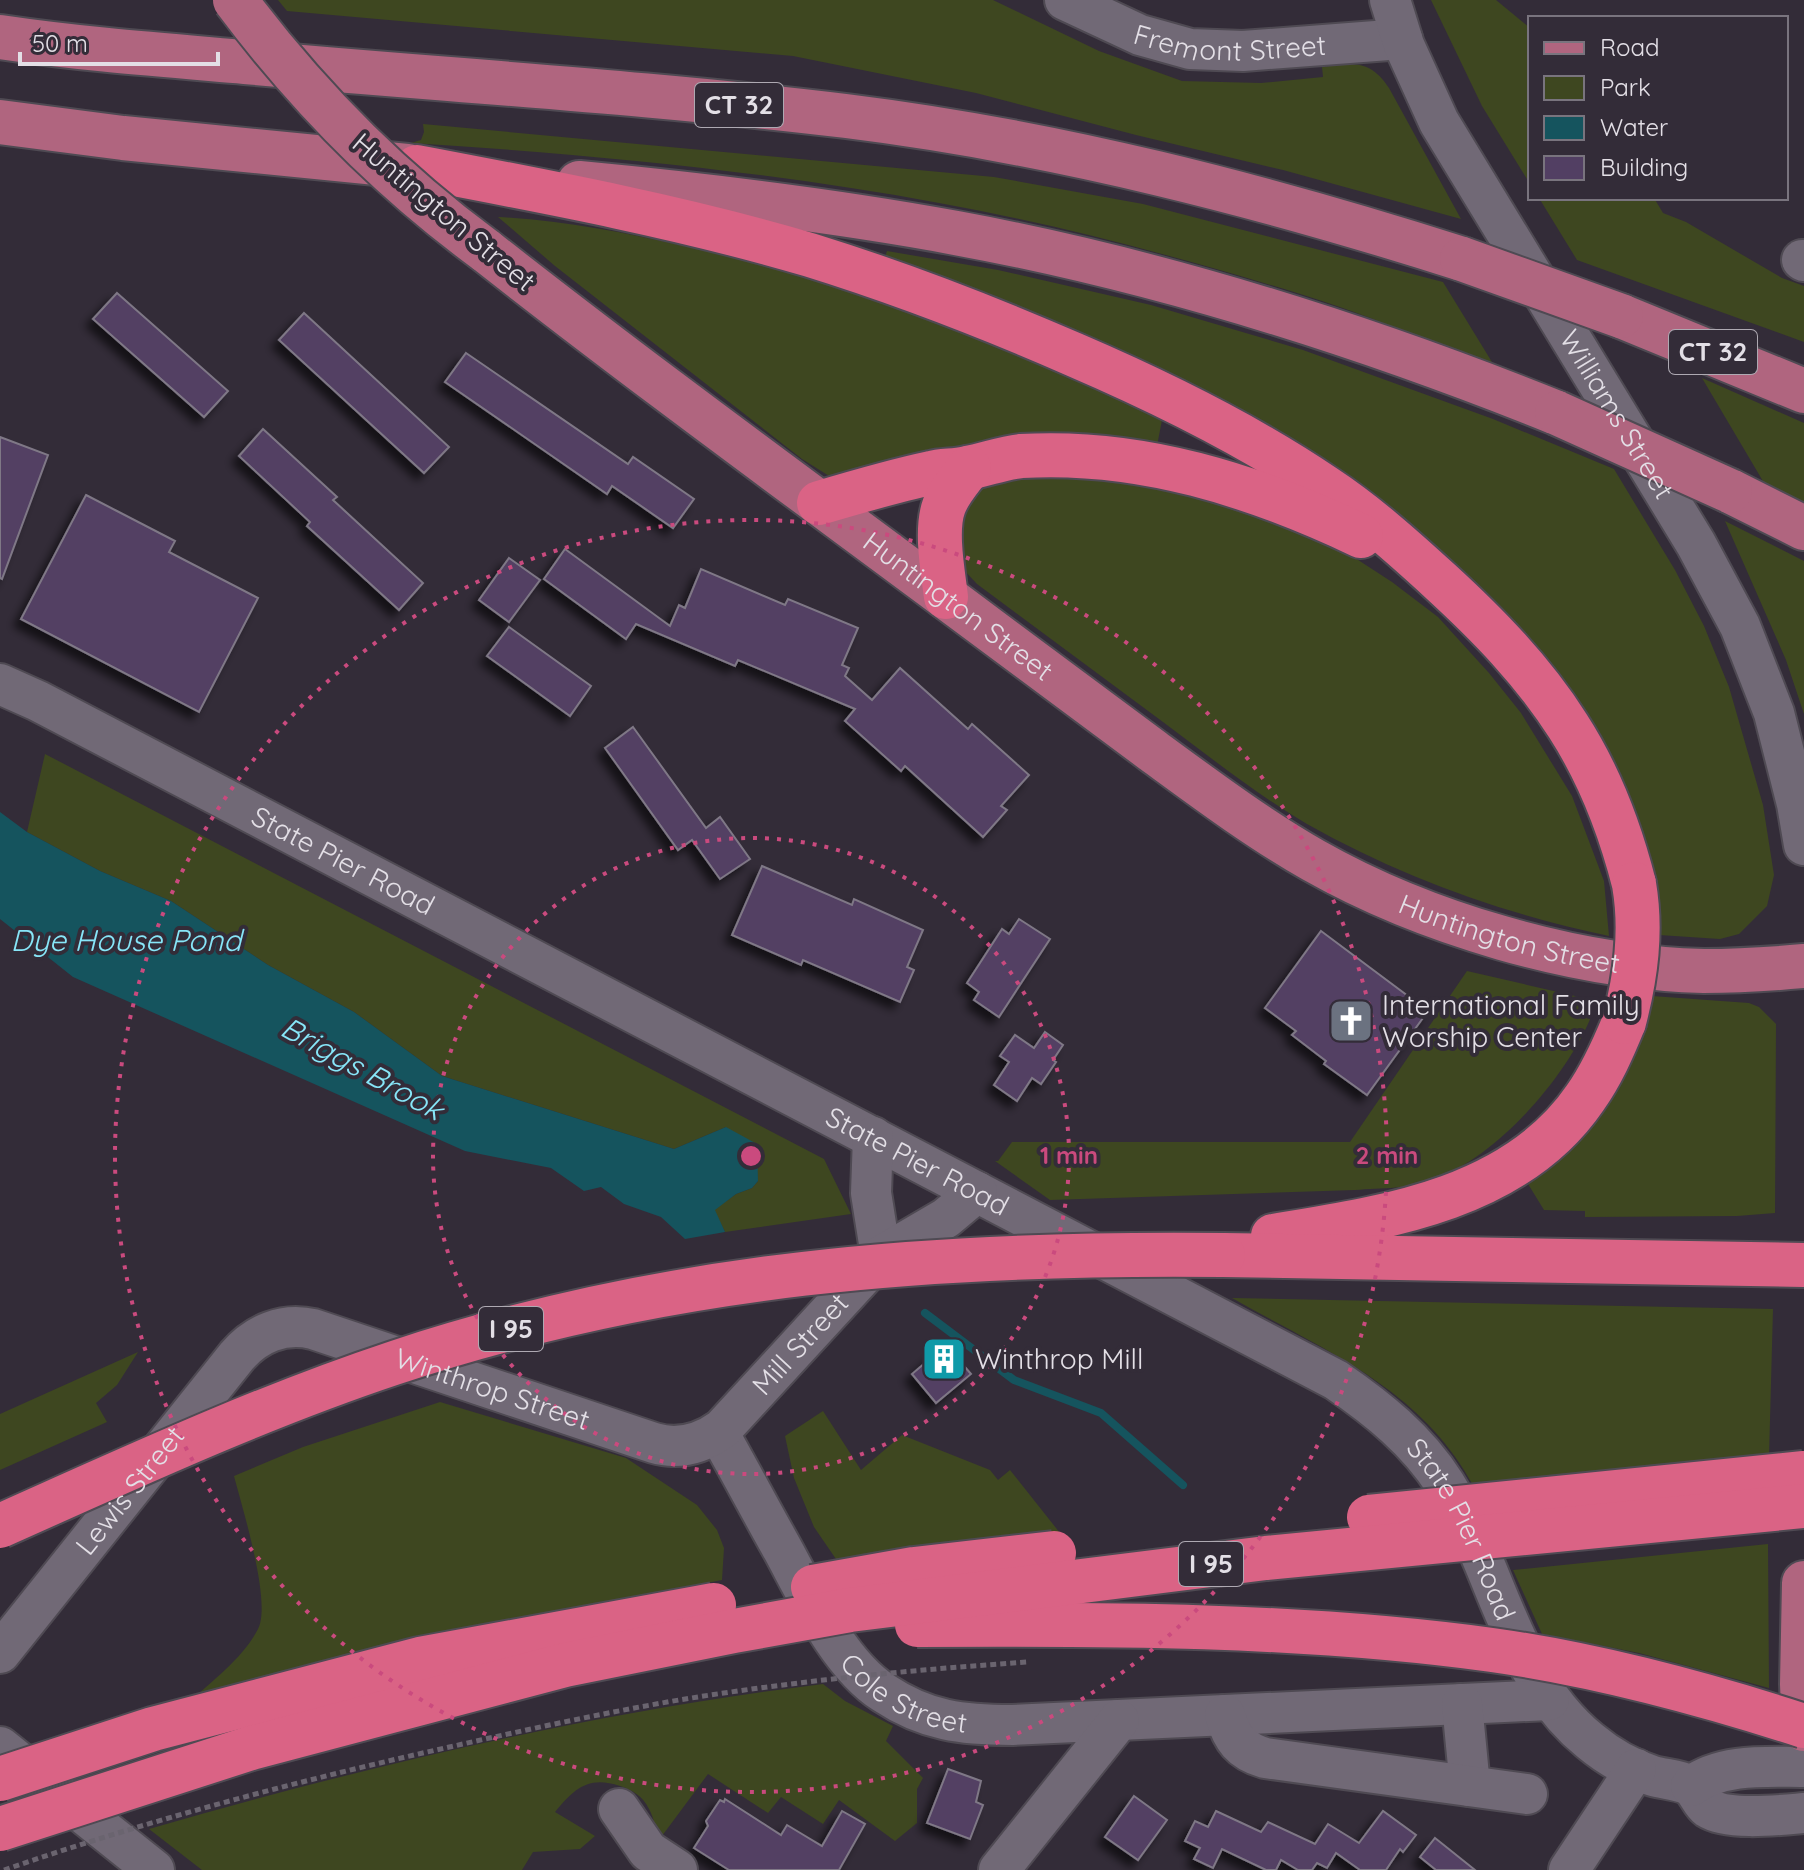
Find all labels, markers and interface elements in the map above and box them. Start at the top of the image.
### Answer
scale bar [20,16,218,66]
street label: Fremont Street [1130,16,1327,68]
legend [1528,16,1788,200]
text: 50 m [32,28,88,58]
text: Road [1600,32,1660,62]
text: Park [1600,72,1651,102]
road number: CT 32 [695,83,783,127]
text: Water [1600,112,1668,142]
street label: Huntington Street [346,125,543,298]
text: Building [1600,152,1688,182]
street label: Williams Street [1553,323,1682,505]
road number: CT 32 [1669,330,1757,374]
street label: Huntington Street [857,524,1060,688]
street label: State Pier Road [246,798,441,922]
street label: Huntington Street [1394,886,1622,980]
water label: Dye House Pond [11,921,245,959]
place label: International Family Worship Center [1382,987,1640,1054]
church icon: International Family Worship Center [1327,997,1375,1045]
water label: Briggs Brook [275,1008,453,1130]
street label: State Pier Road [820,1098,1015,1223]
text: 1 min [1040,1140,1098,1170]
text: 2 min [1356,1140,1418,1170]
centre of rings [737,1142,765,1170]
street label: Mill Street [744,1285,855,1402]
road number: I 95 [479,1307,543,1351]
building icon: Winthrop Mill [920,1335,968,1383]
street label: Winthrop Street [391,1340,594,1437]
place label: Winthrop Mill [975,1341,1143,1376]
street label: Lewis Street [67,1419,191,1562]
street label: State Pier Road [1400,1430,1524,1625]
road number: I 95 [1179,1542,1243,1586]
street label: Cole Street [833,1646,969,1740]

